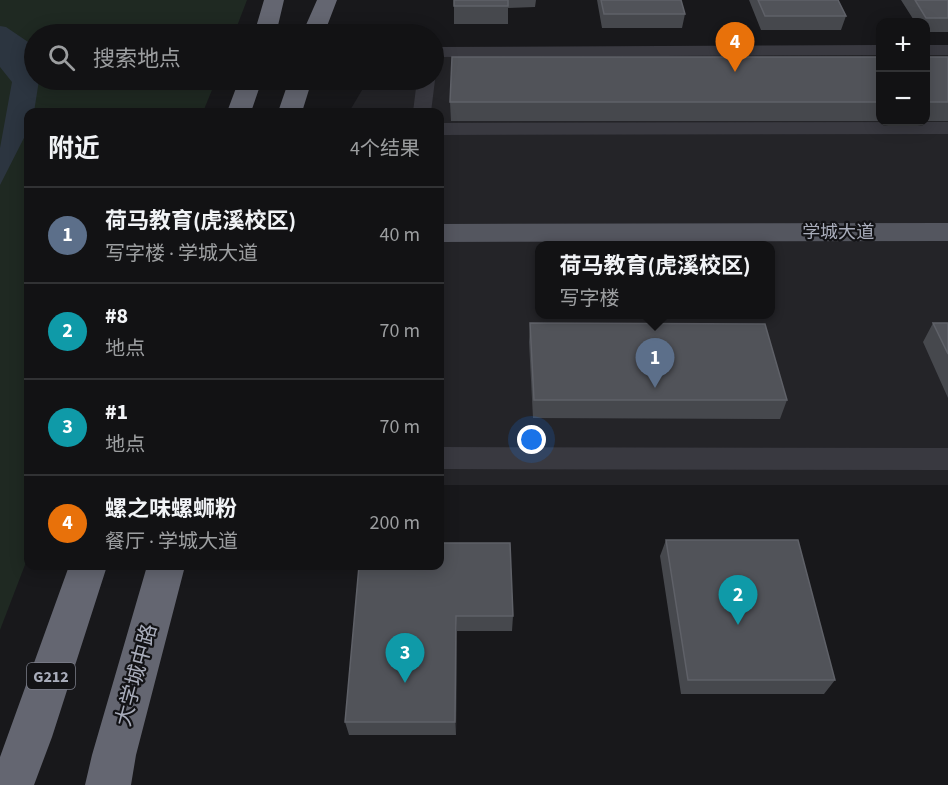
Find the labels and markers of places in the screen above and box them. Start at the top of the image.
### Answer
pin: 4 [716,22,754,72]
pin: 1 [636,338,674,388]
pin: 2 [718,576,758,625]
pin: 3 [386,634,424,683]

